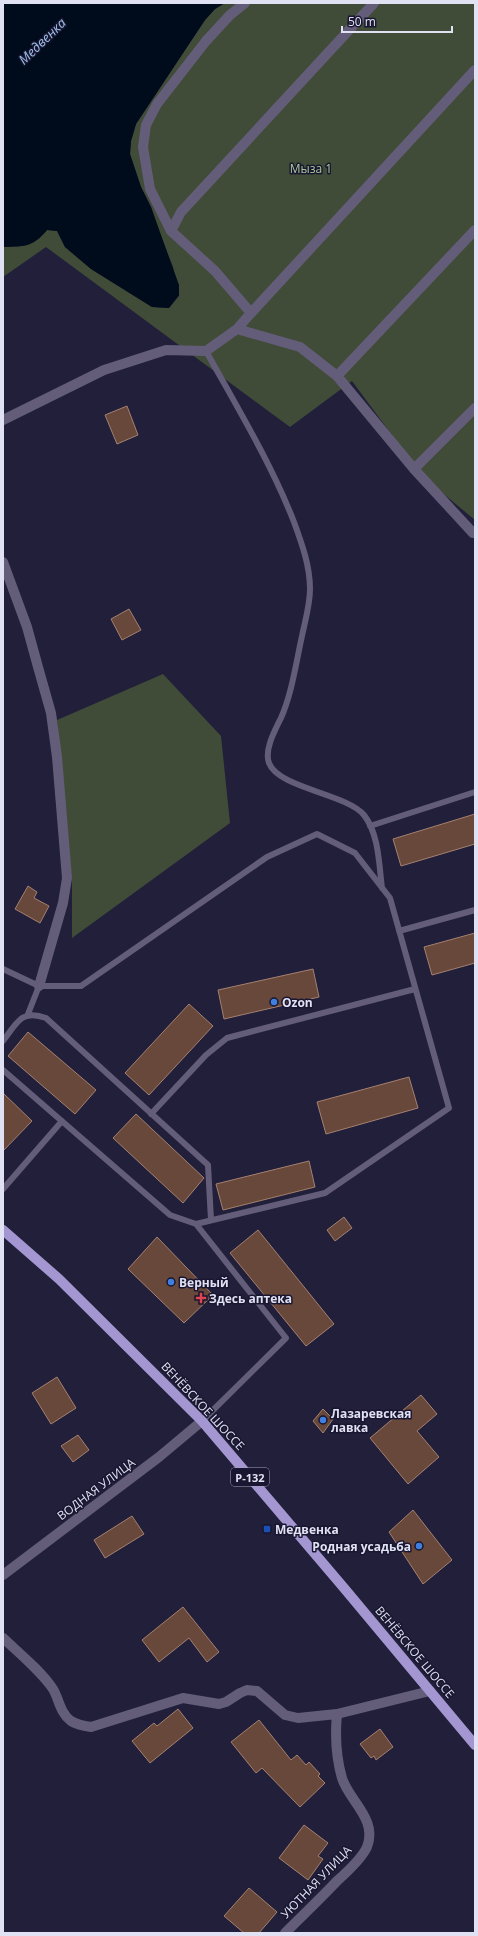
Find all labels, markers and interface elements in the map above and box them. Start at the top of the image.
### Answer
scale bar [342,8,452,34]
water label: Медвенка [14,13,70,68]
text: 50 m [348,13,376,30]
park label: Мыза 1 [290,160,332,177]
place label: Ozon [282,994,313,1011]
marker: Ozon [269,997,279,1007]
place label: Верный [179,1274,229,1291]
marker: Верный [166,1277,176,1287]
place label: Здесь аптека [209,1290,292,1307]
marker: Здесь аптека [196,1293,206,1303]
street label: ВЕНЁВСКОЕ ШОССЕ [158,1358,248,1454]
place label: Лазаревская лавка [331,1405,411,1436]
marker: Лазаревская лавка [318,1415,328,1425]
street label: ВОДНАЯ УЛИЦА [53,1454,139,1524]
road number: Р-132 [231,1468,269,1486]
place label: Медвенка [275,1521,339,1538]
marker: Медвенка [262,1524,272,1534]
place label: Родная усадьба [312,1538,411,1555]
marker: Родная усадьба [414,1541,424,1551]
street label: ВЕНЁВСКОЕ ШОССЕ [371,1602,459,1702]
street label: УЮТНАЯ УЛИЦА [277,1842,355,1922]

